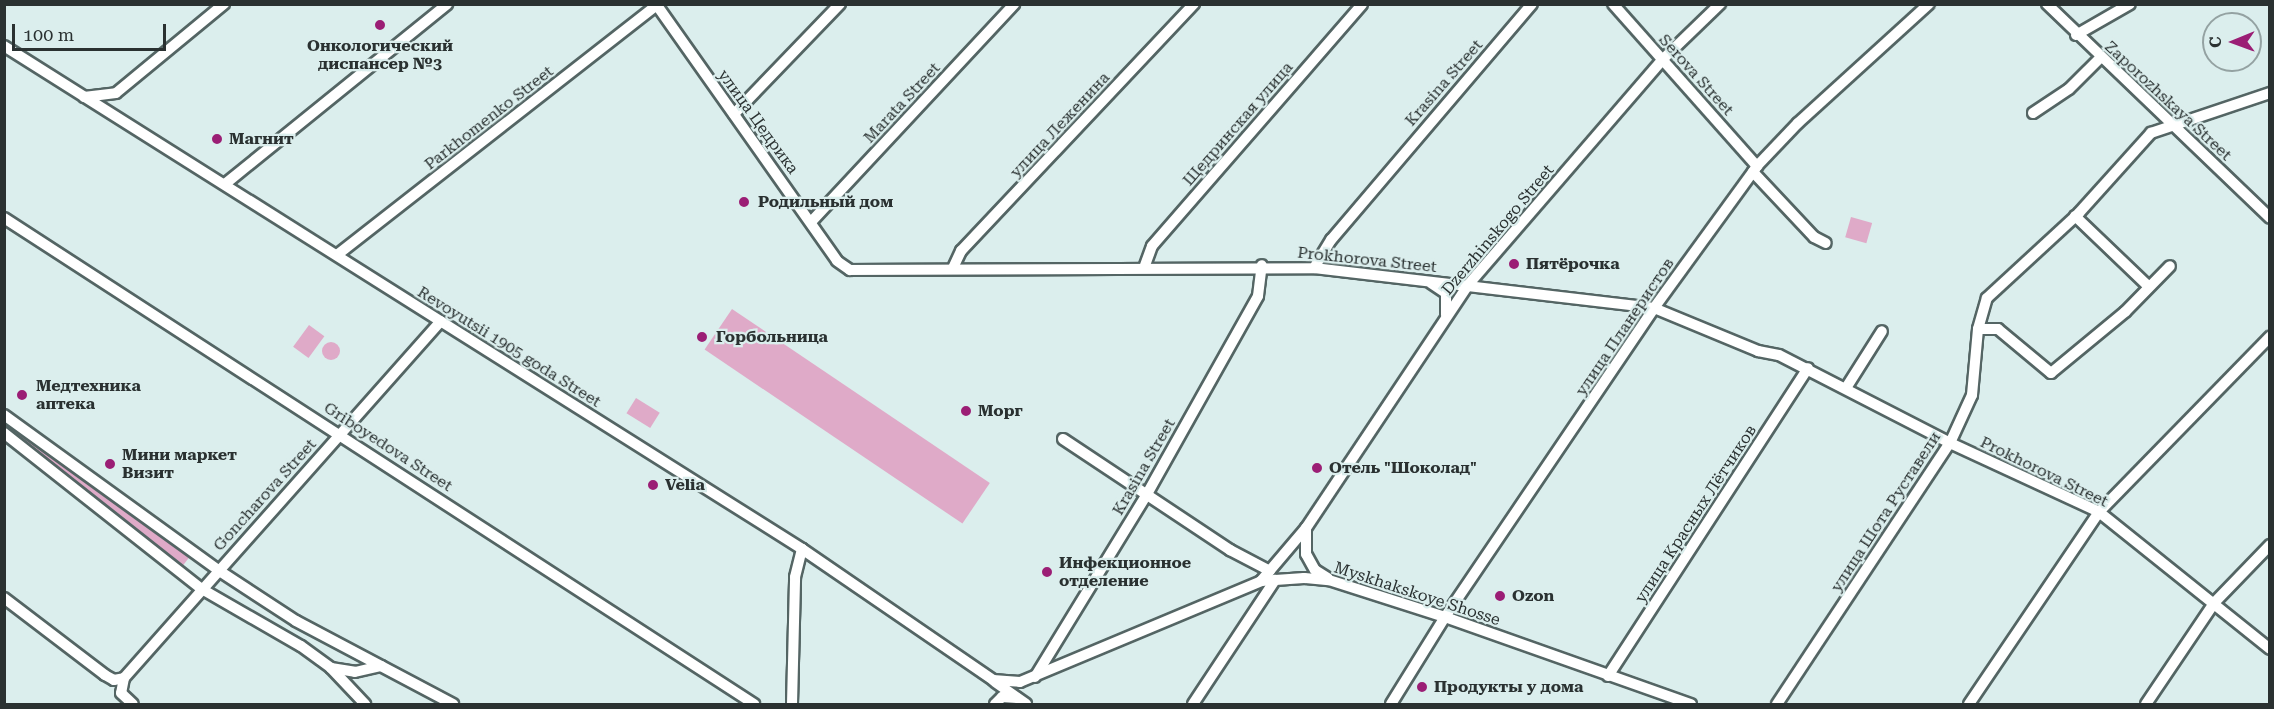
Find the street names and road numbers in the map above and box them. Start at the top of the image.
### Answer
street label: Serova Street [1655,31,1737,119]
street label: Krasina Street [1401,36,1487,130]
street label: Zaporozhskaya Street [2101,37,2235,165]
street label: Щедринская улица [1179,58,1297,190]
street label: Marata Street [860,59,944,147]
street label: Parkhomenko Street [421,62,557,174]
street label: улица Цедрика [714,66,802,178]
street label: улица Леженина [1006,68,1114,182]
street label: Dzerzhinskogo Street [1438,161,1558,299]
street label: Prokhorova Street [1296,243,1438,277]
street label: улица Планеристов [1572,254,1678,400]
street label: Revoyutsii 1905 goda Street [414,283,604,411]
street label: Griboyedova Street [320,398,456,496]
street label: Krasina Street [1109,415,1179,519]
street label: улица Красных Лётчиков [1631,421,1761,607]
street label: улица Шота Руставели [1827,428,1945,596]
street label: Prokhorova Street [1977,433,2111,511]
street label: Goncharova Street [210,435,320,555]
street label: Myskhakskoye Shosse [1332,558,1502,630]

